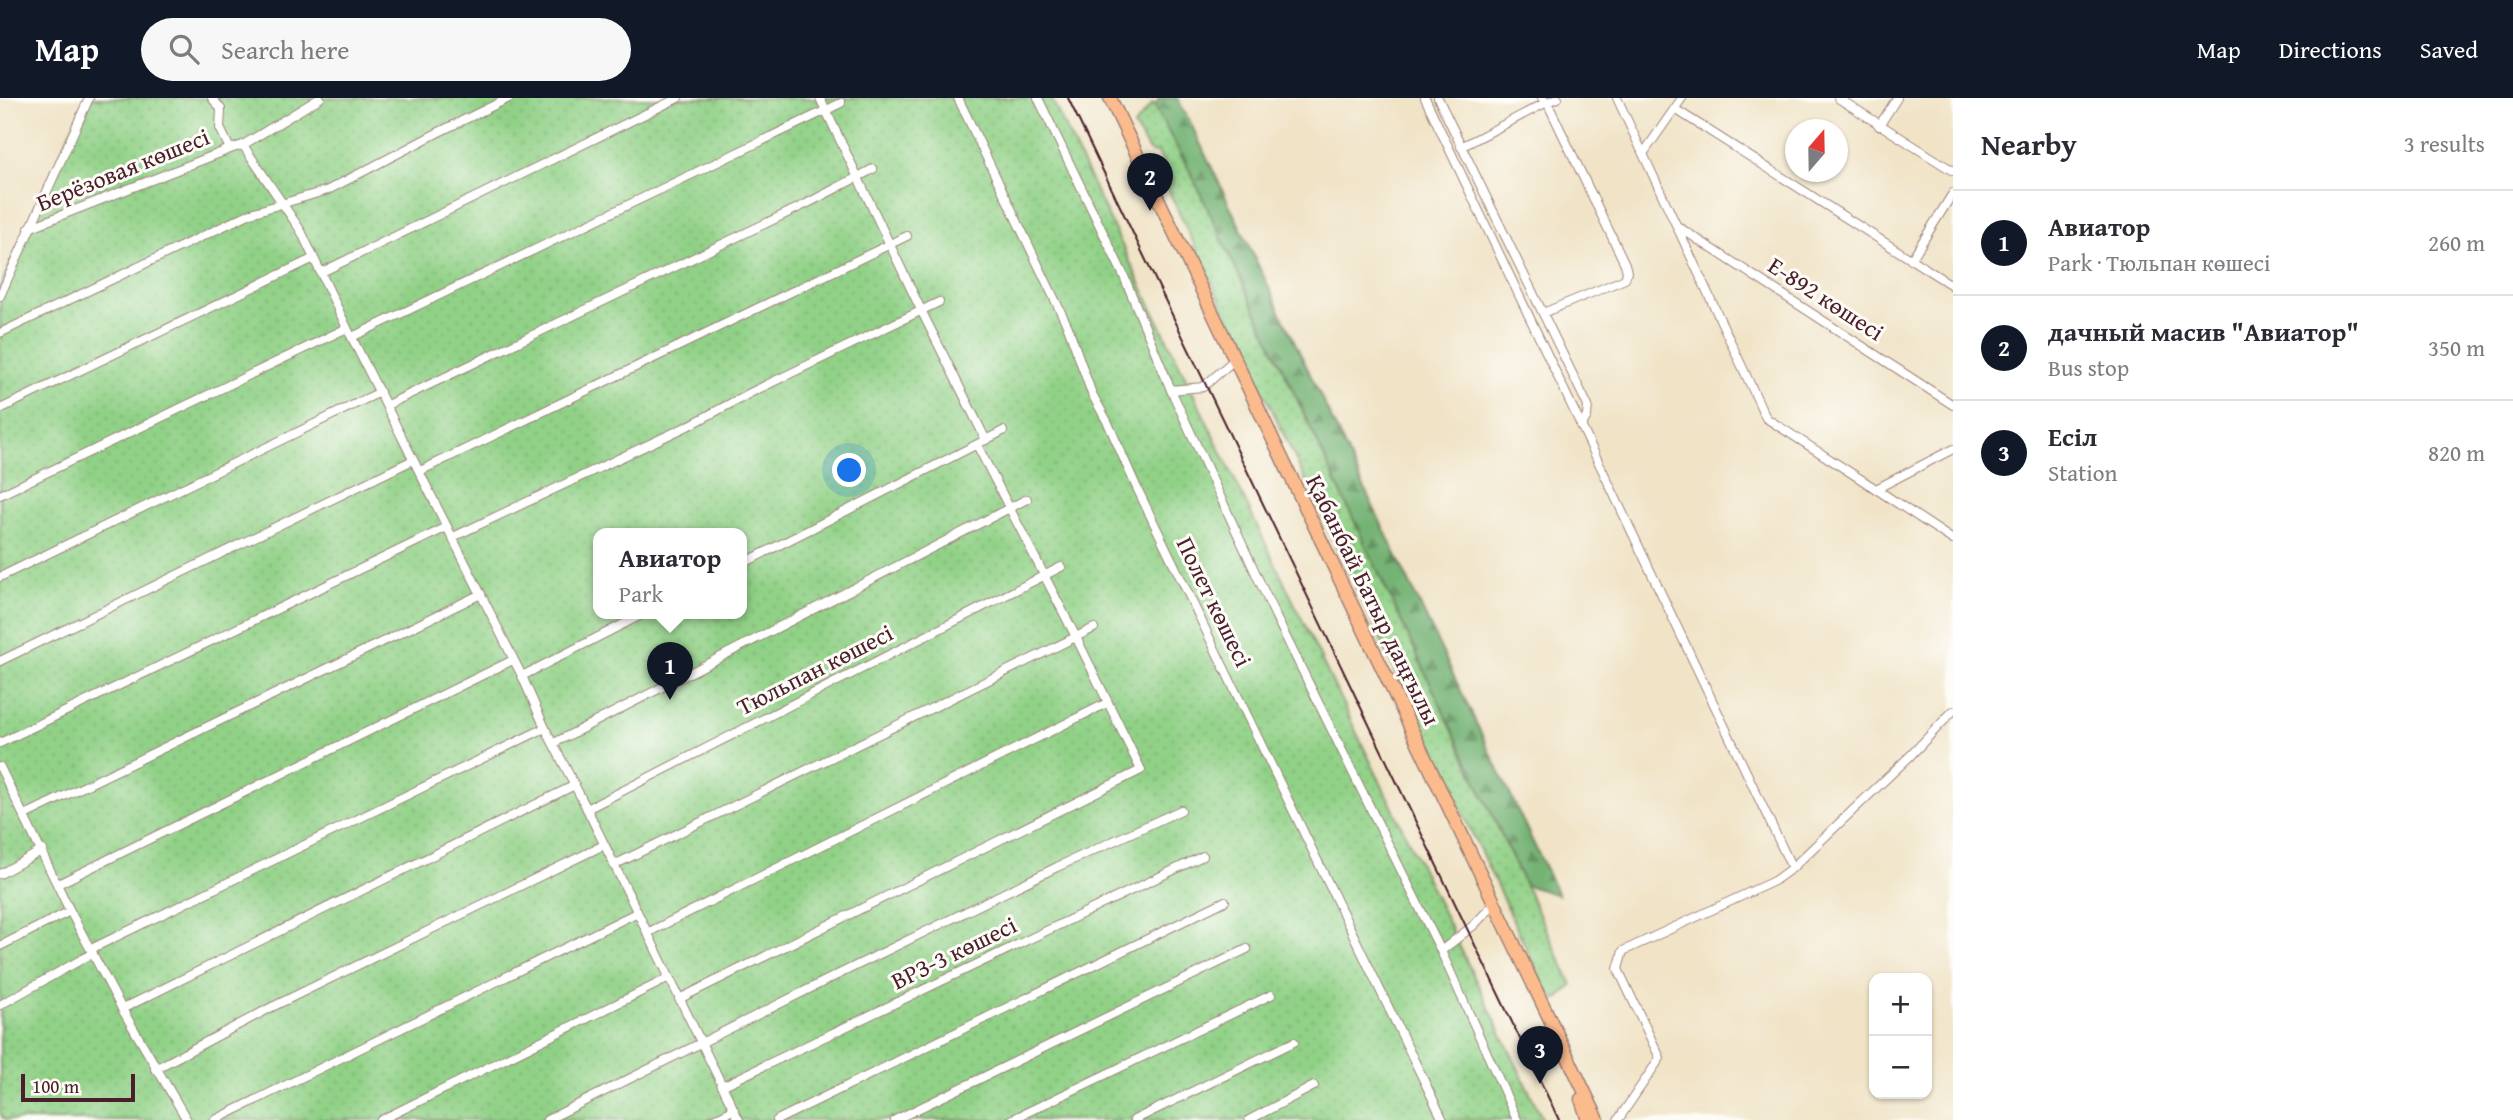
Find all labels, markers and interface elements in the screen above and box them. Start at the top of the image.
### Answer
search box [141,18,631,81]
text: Map [35,25,99,73]
icon: search [165,30,203,68]
text: Search here [221,30,349,69]
text: Map [2197,32,2241,67]
text: Directions [2279,32,2382,67]
text: Saved [2420,32,2478,67]
street label: Берёзовая көшесі [31,119,215,220]
north arrow [1785,119,1848,182]
text: Nearby [1981,122,2077,166]
text: 3 results [2404,127,2485,160]
pin: 2 [1127,153,1173,211]
text: Авиатор [2048,207,2150,246]
text: 1 [1998,226,2010,259]
text: 260 m [2428,226,2485,259]
text: Park · Тюльпан көшесі [2048,246,2270,279]
street label: Е-892 көшесі [1761,248,1891,349]
text: дачный масив "Авиатор" [2048,312,2359,351]
text: 2 [1998,331,2010,364]
text: 350 m [2428,331,2485,364]
text: Bus stop [2048,351,2129,384]
text: Есіл [2048,417,2097,456]
text: 3 [1998,436,2010,469]
text: 820 m [2428,436,2485,469]
your location [832,453,866,487]
text: Station [2048,456,2117,489]
street label: Қабанбай Батыр даңғылы [1297,469,1450,731]
popup [593,528,747,619]
street label: Полет көшесі [1168,531,1261,673]
text: Авиатор [619,538,721,577]
text: Park [619,577,663,610]
street label: Тюльпан көшесі [731,615,899,724]
pin: 1 [647,642,693,700]
street label: ВРЗ-3 көшесі [885,907,1023,998]
map controls [1869,973,1932,1099]
button: + [1869,973,1932,1036]
pin: 3 [1517,1026,1563,1084]
button: − [1869,1036,1932,1099]
scale bar [21,1071,135,1103]
text: 100 m [32,1072,79,1100]

